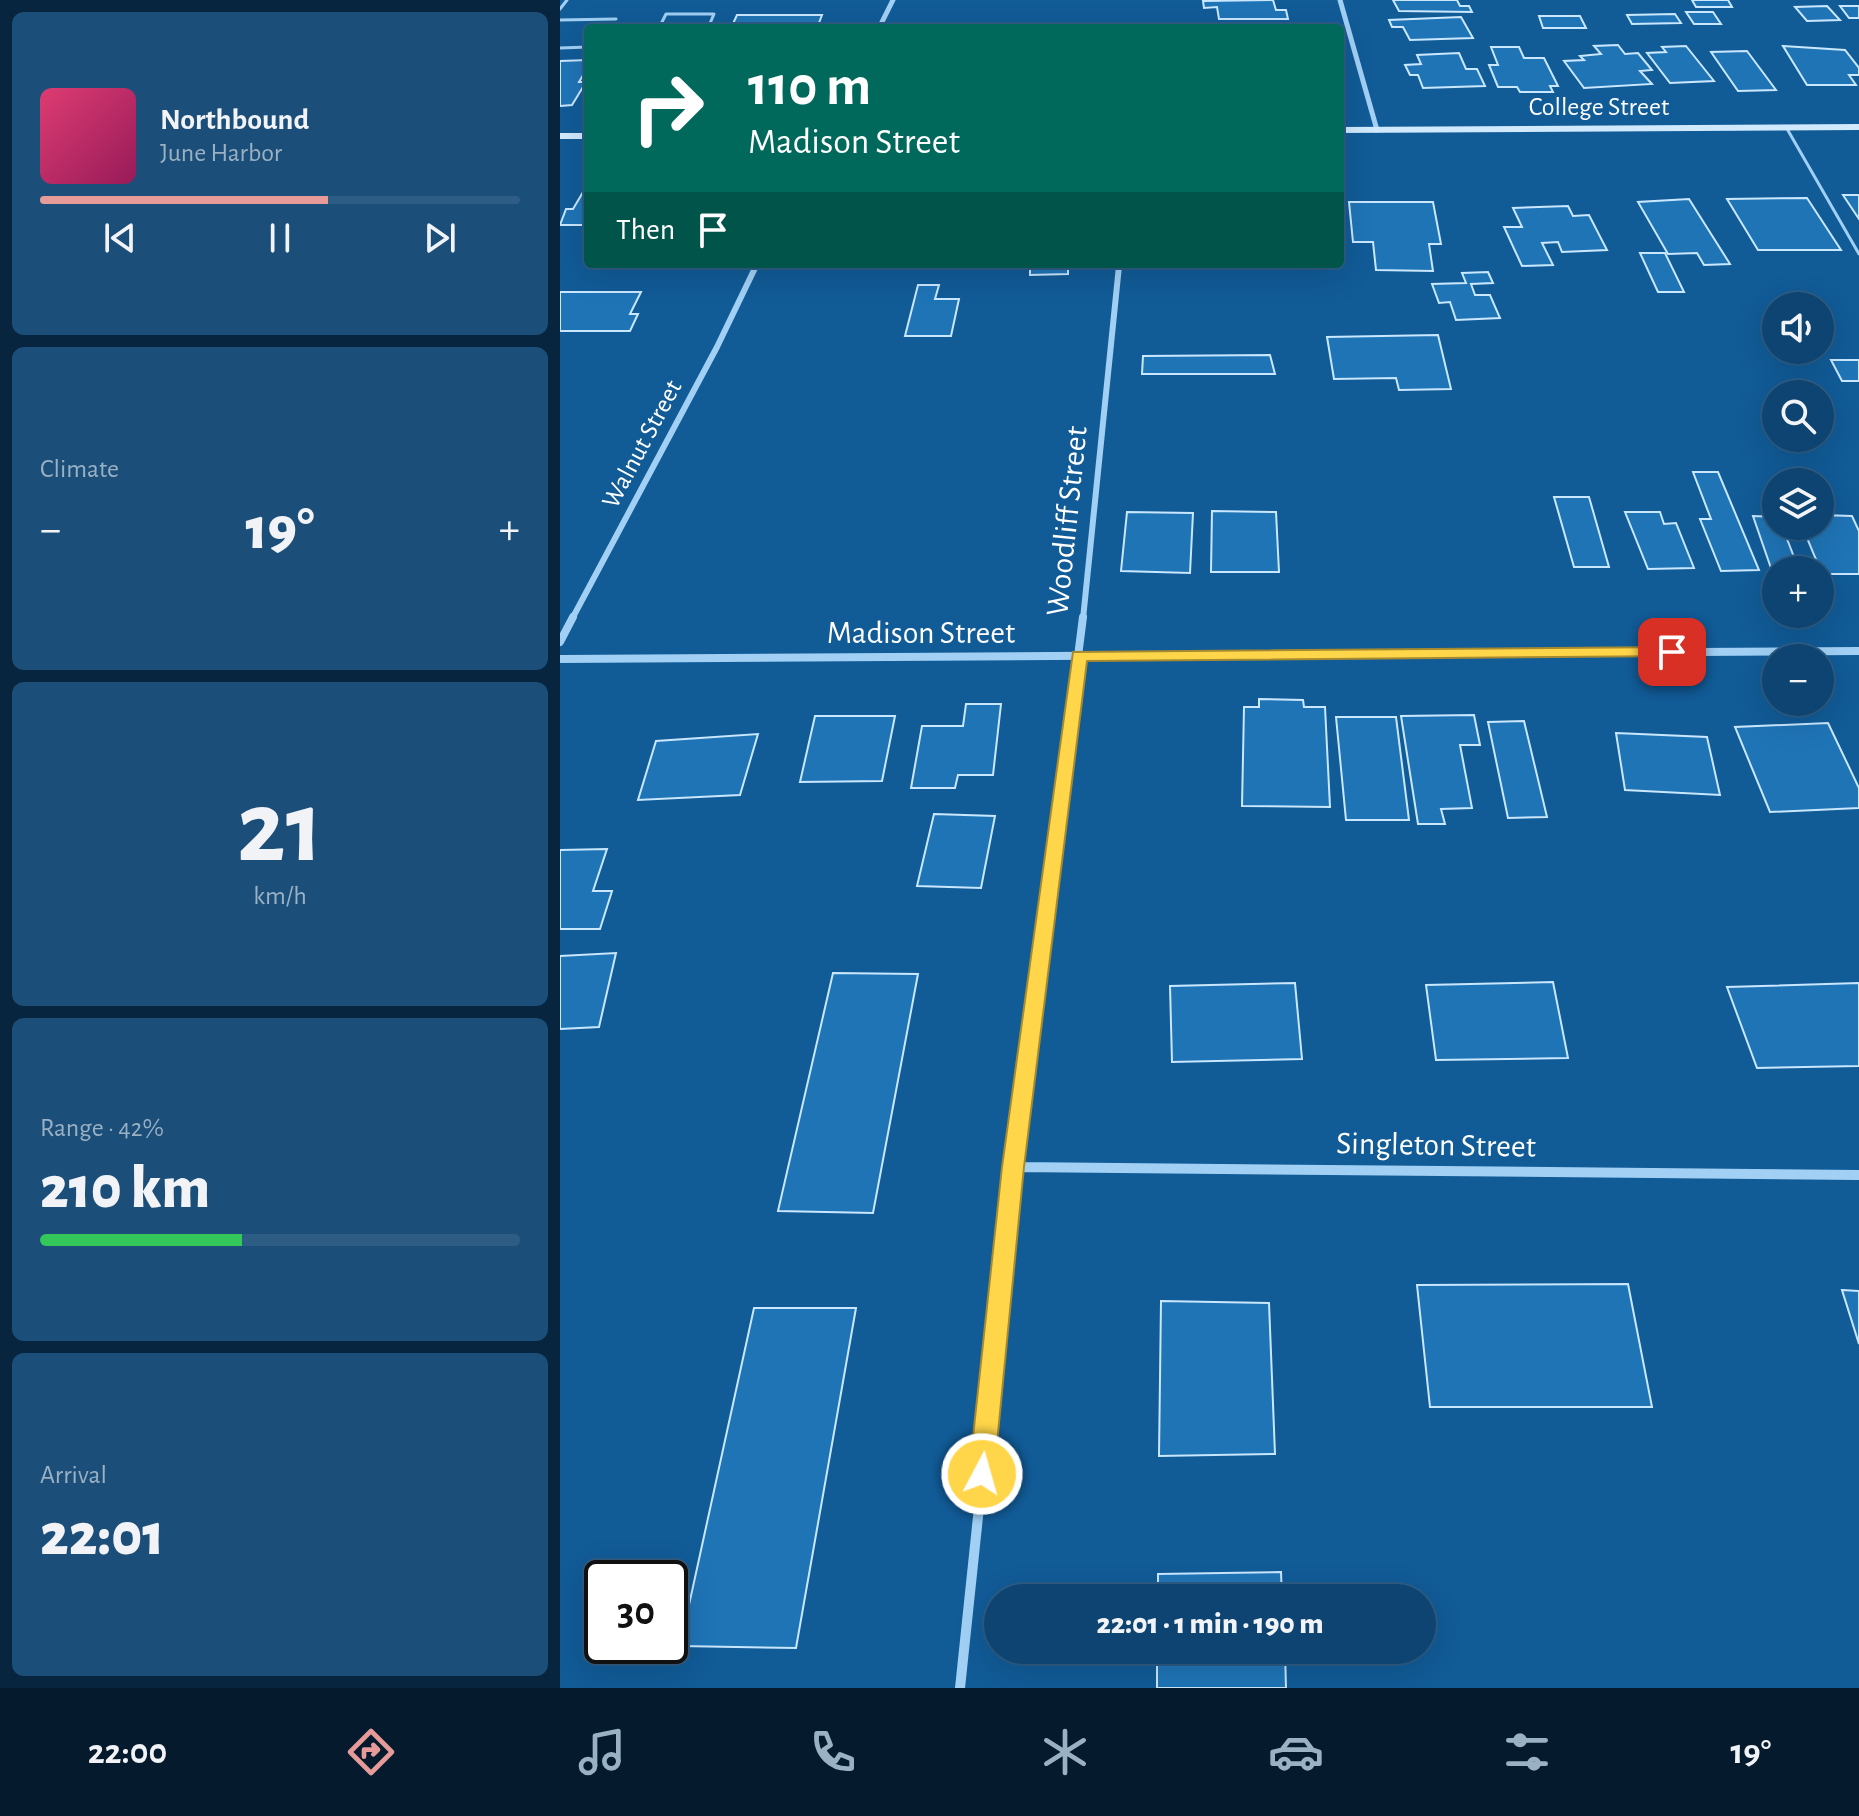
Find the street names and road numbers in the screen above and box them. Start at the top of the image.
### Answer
street label: College Street [1529,94,1669,120]
street label: Walnut Street [597,376,687,512]
street label: Woodliff Street [1041,424,1093,618]
street label: Madison Street [827,617,1015,649]
street label: Singleton Street [1336,1127,1536,1163]

